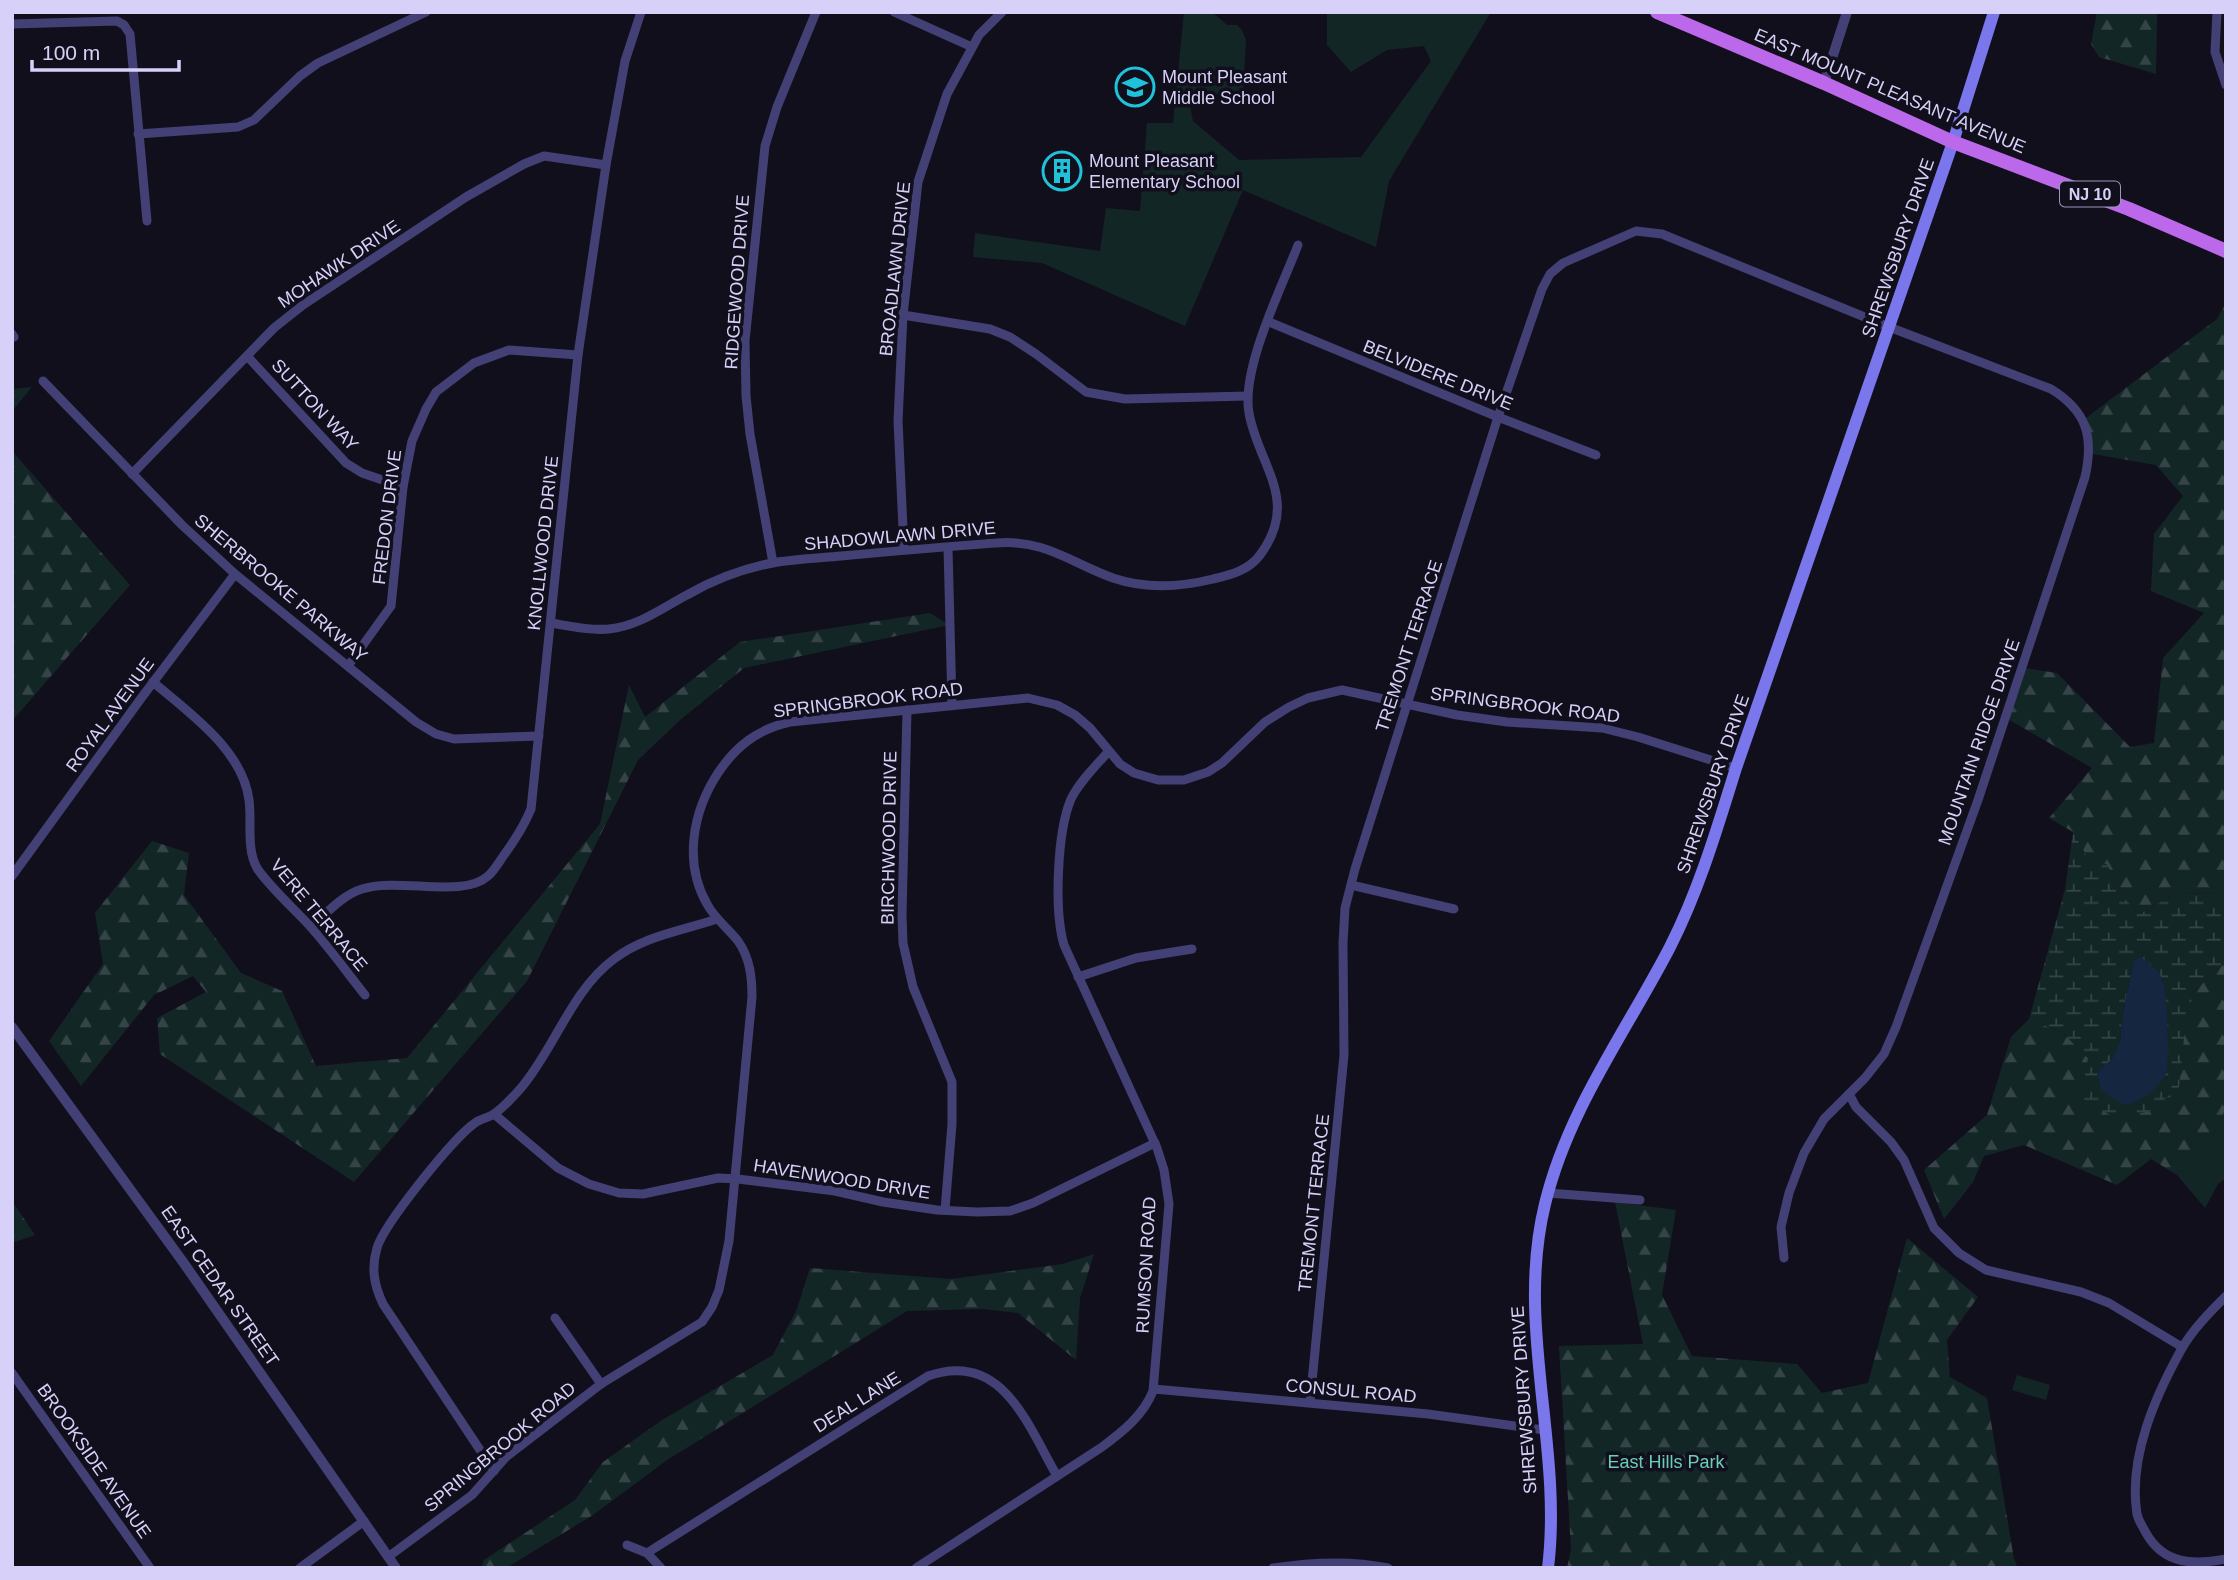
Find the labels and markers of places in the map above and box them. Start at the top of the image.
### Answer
school or university icon: Mount Pleasant Middle School [1114,66,1156,108]
place label: Mount Pleasant Middle School [1162,67,1287,108]
building icon: Mount Pleasant Elementary School [1041,150,1083,192]
place label: Mount Pleasant Elementary School [1089,151,1240,192]

